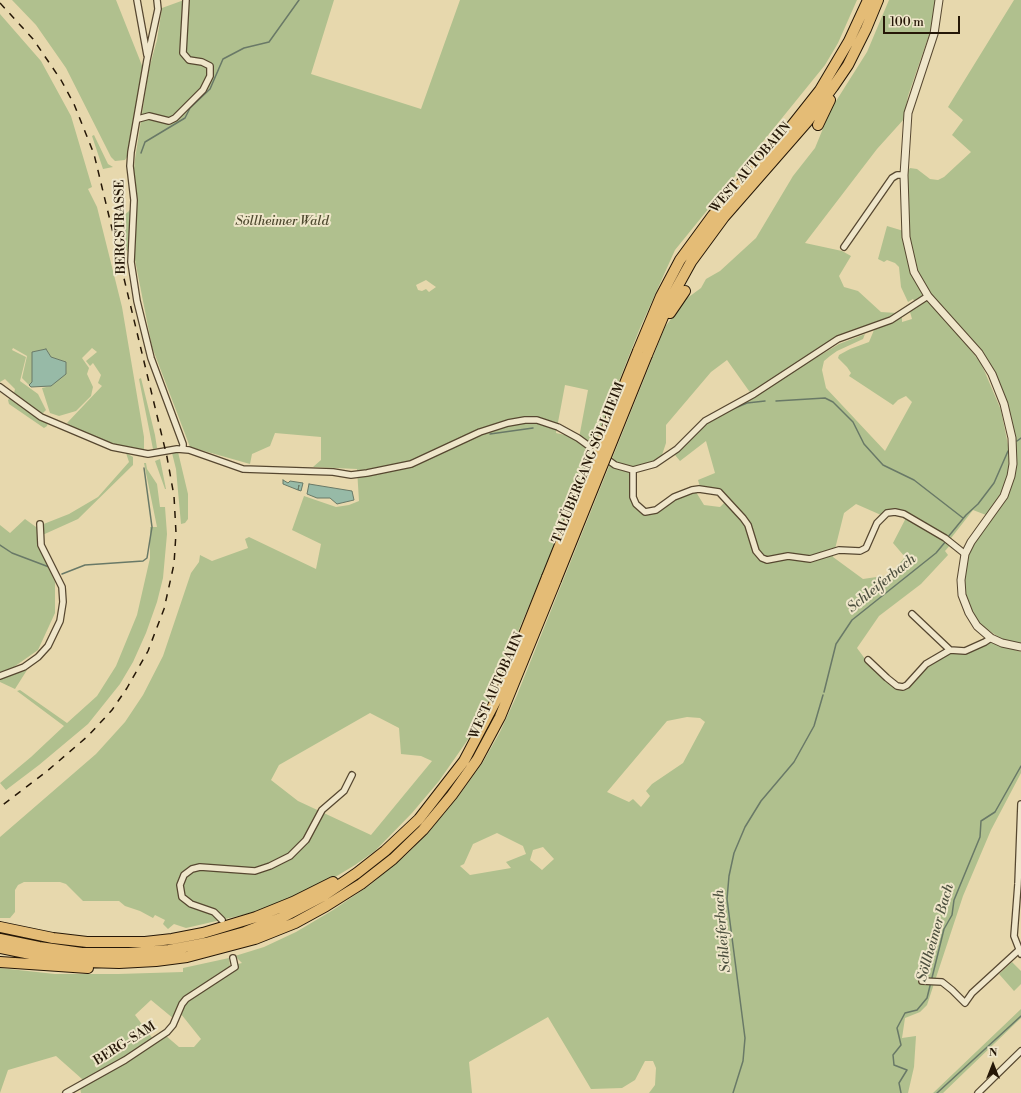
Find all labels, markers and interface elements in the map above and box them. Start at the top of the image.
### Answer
scale bar [885,8,962,34]
text: 100 m [890,15,924,30]
street label: WEST AUTOBAHN [707,119,795,217]
street label: BERGSTRASSE [112,179,130,275]
park label: Söllheimer Wald [235,214,329,230]
street label: TALÜBERGANG SÖLLHEIM [549,380,629,546]
water label: Schleiferbach [844,551,920,617]
street label: WEST AUTOBAHN [466,630,528,742]
water label: Söllheimer Bach [914,882,958,984]
water label: Schleiferbach [711,889,735,973]
street label: BERG-SAM [91,1019,159,1069]
north arrow [973,1045,1013,1085]
text: N [989,1046,997,1060]

